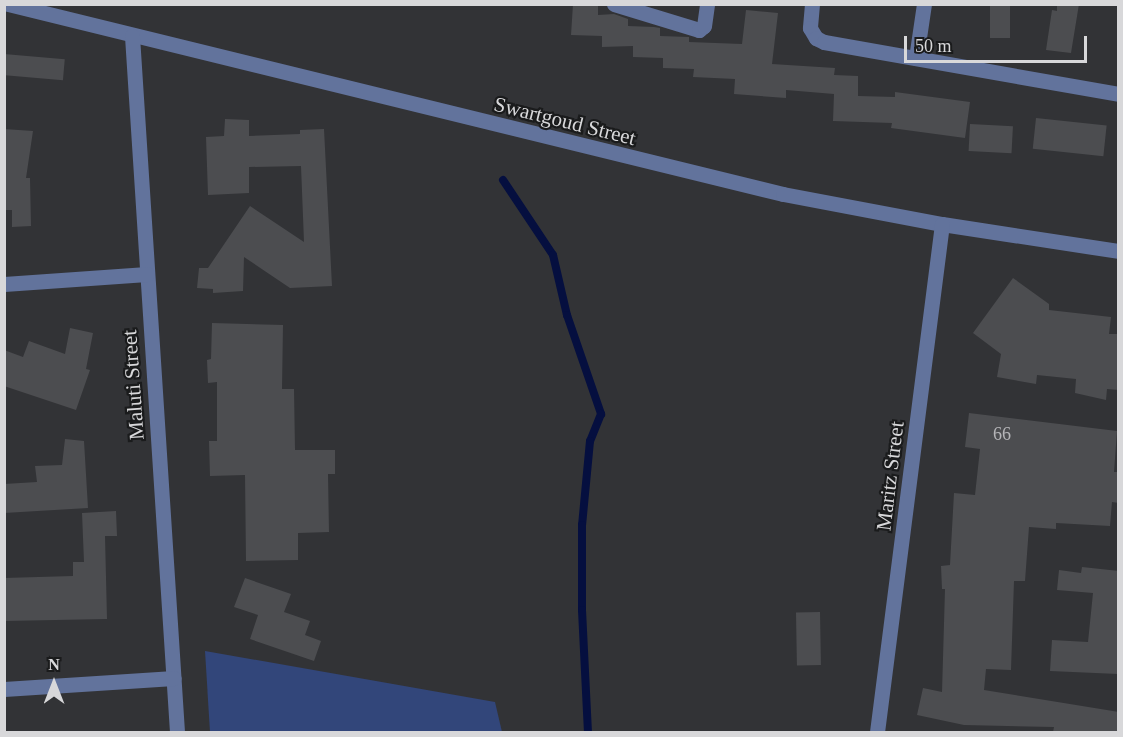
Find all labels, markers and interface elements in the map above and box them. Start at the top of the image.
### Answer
scale bar [907,24,1090,62]
text: 50 m [915,36,952,56]
street label: Swartgoud Street [491,91,639,151]
street label: Maluti Street [117,329,149,441]
street label: Maritz Street [871,420,909,532]
house number: 66 [993,423,1011,445]
north arrow [24,653,84,713]
text: N [48,656,60,673]

